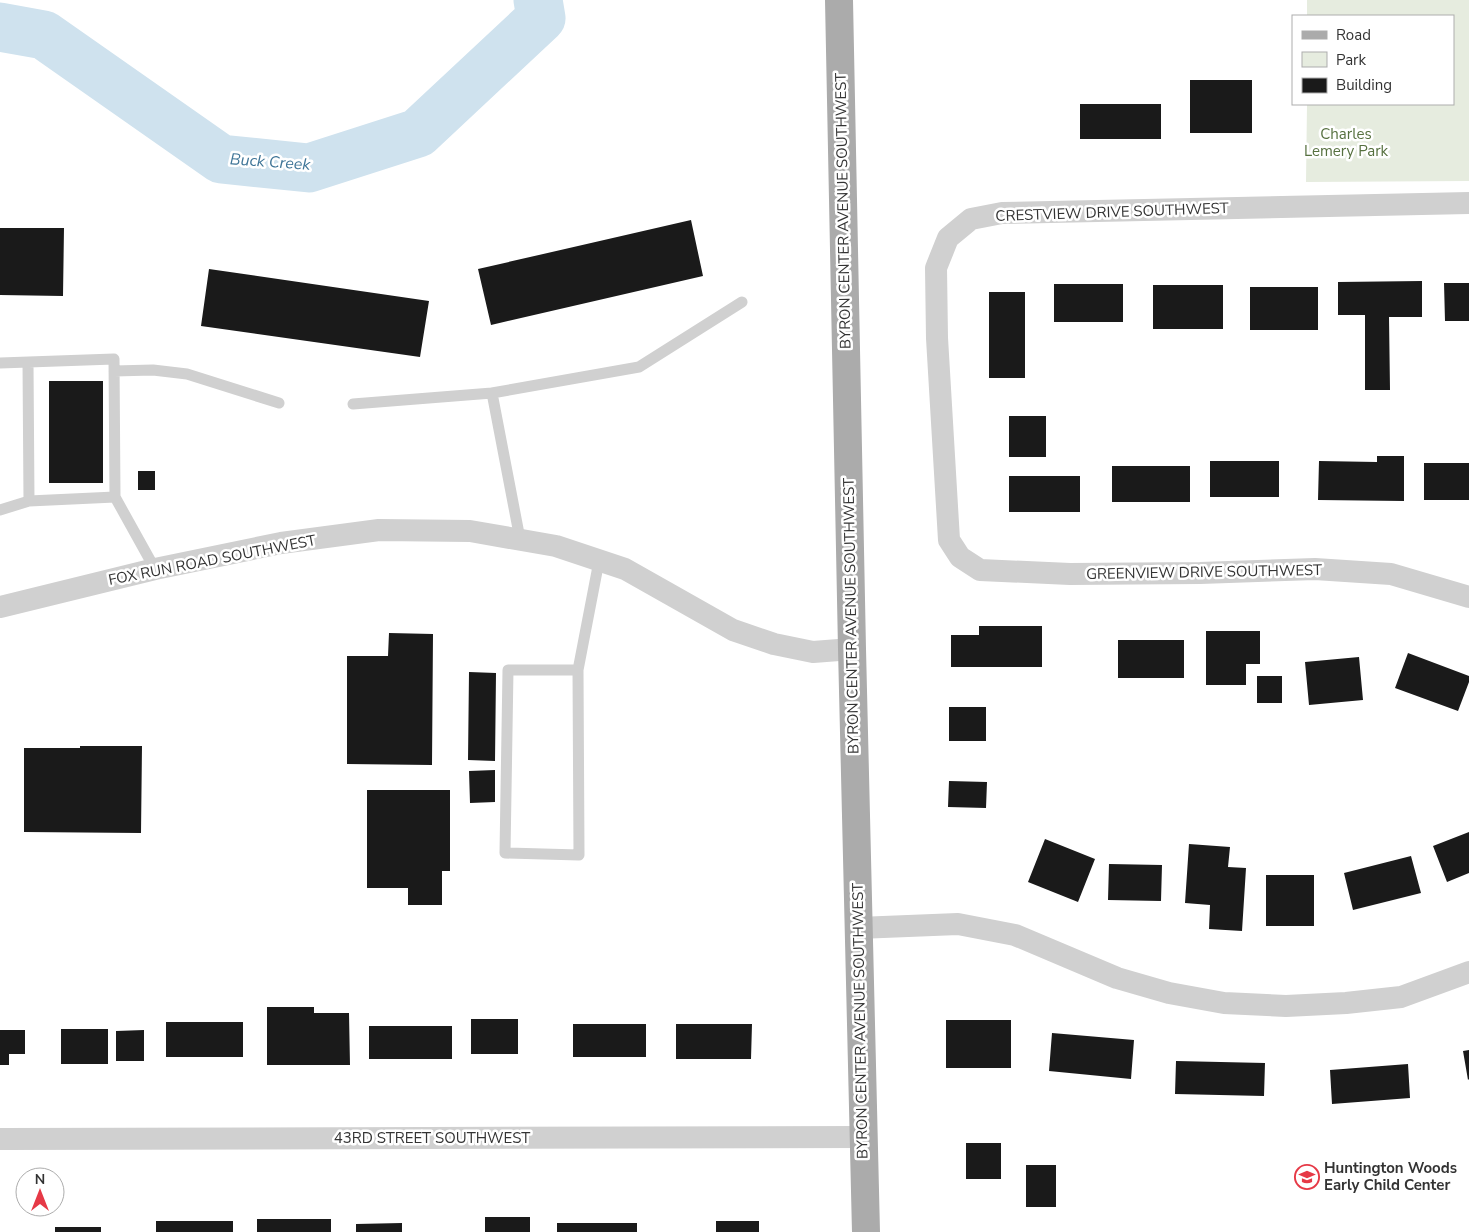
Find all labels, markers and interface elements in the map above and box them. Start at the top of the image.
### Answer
legend [1292,15,1454,105]
text: Road [1336,25,1371,45]
text: Park [1336,50,1366,70]
street label: BYRON CENTER AVENUE SOUTHWEST [831,73,855,349]
text: Building [1336,75,1392,95]
park label: Charles Lemery Park [1304,124,1389,161]
water label: Buck Creek [229,148,312,176]
street label: CRESTVIEW DRIVE SOUTHWEST [995,198,1229,226]
street label: BYRON CENTER AVENUE SOUTHWEST [839,478,863,754]
street label: FOX RUN ROAD SOUTHWEST [107,530,317,590]
street label: GREENVIEW DRIVE SOUTHWEST [1086,560,1322,584]
street label: BYRON CENTER AVENUE SOUTHWEST [848,883,872,1159]
street label: 43RD STREET SOUTHWEST [334,1128,530,1148]
place label: Huntington Woods Early Child Center [1324,1158,1457,1195]
school or university icon: Huntington Woods Early Child Center [1294,1164,1320,1190]
north arrow [15,1167,65,1217]
text: N [35,1170,45,1189]

